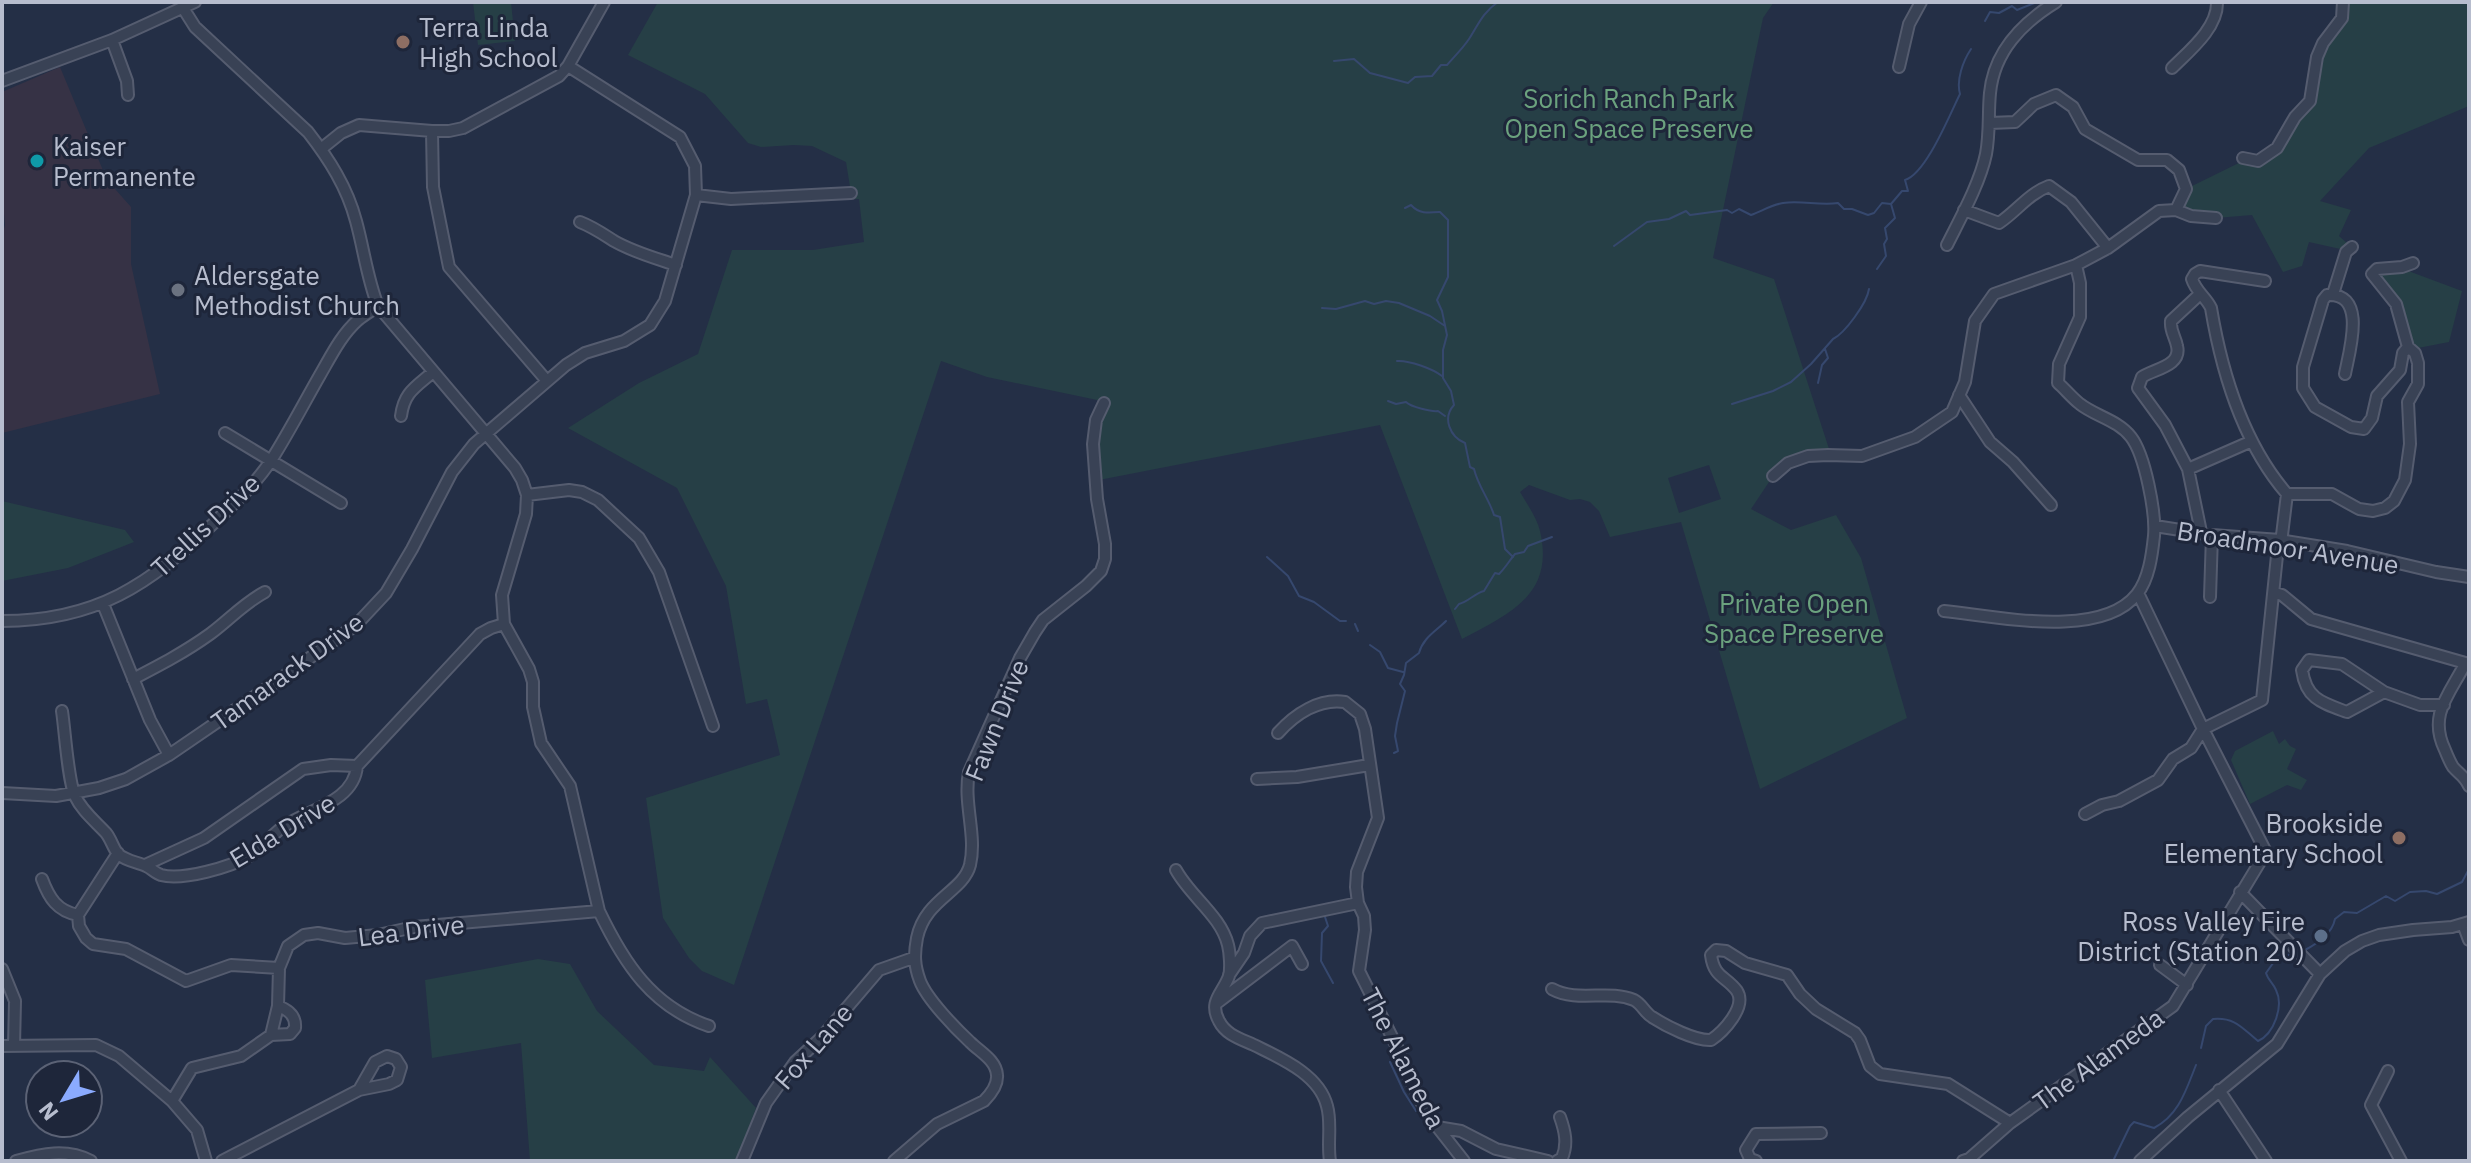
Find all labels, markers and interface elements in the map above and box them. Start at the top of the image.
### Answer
place label: Terra Linda High School [419,10,558,74]
marker: Terra Linda High School [394,33,412,51]
park label: Sorich Ranch Park Open Space Preserve [1505,81,1753,145]
place label: Kaiser Permanente [53,129,196,193]
marker: Kaiser Permanente [28,152,46,170]
place label: Aldersgate Methodist Church [194,258,400,322]
marker: Aldersgate Methodist Church [169,281,187,299]
street label: Trellis Drive [143,466,267,584]
street label: Broadmoor Avenue [2175,513,2401,581]
park label: Private Open Space Preserve [1704,586,1884,650]
street label: Tamarack Drive [204,604,370,738]
street label: Fawn Drive [956,654,1036,786]
street label: Elda Drive [223,785,341,875]
place label: Brookside Elementary School [2164,806,2383,870]
marker: Brookside Elementary School [2390,829,2408,847]
place label: Ross Valley Fire District (Station 20) [2077,904,2305,968]
street label: Lea Drive [356,907,466,953]
marker: Ross Valley Fire District (Station 20) [2312,927,2330,945]
street label: The Alameda [1354,982,1454,1134]
street label: Fox Lane [766,996,860,1096]
street label: The Alameda [2026,1000,2170,1118]
north arrow [24,1059,104,1139]
text: N [32,1096,64,1127]

